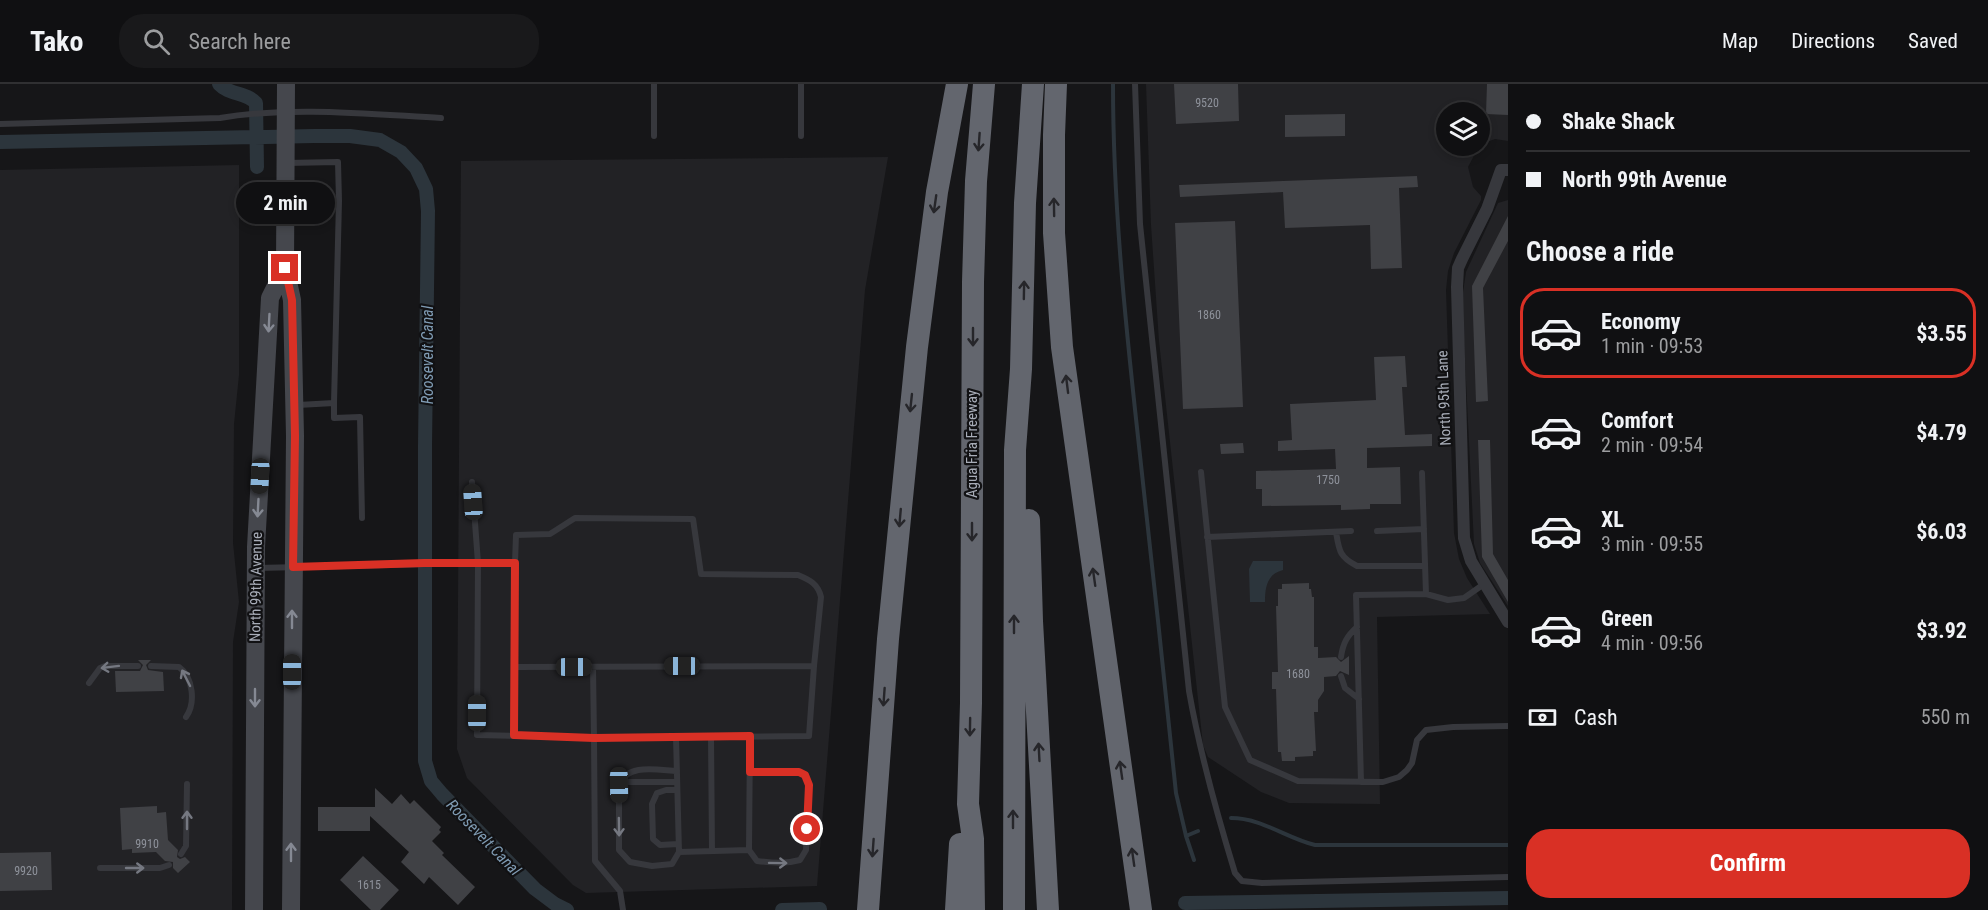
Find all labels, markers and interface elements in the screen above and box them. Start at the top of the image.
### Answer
search box [119,14,539,68]
text: Tako [30,25,83,58]
icon: search [140,25,173,58]
text: Search here [188,29,291,54]
text: Map [1722,29,1758,53]
text: Directions [1791,29,1875,53]
text: Saved [1908,29,1958,53]
house number: 9520 [1195,96,1219,110]
map controls [1436,102,1490,156]
button: layers [1436,102,1490,156]
text: Shake Shack [1562,109,1675,134]
one-way arrow [973,132,984,152]
text: North 99th Avenue [1562,167,1727,192]
callout: 2 min [236,181,334,223]
text: 2 min [263,191,308,215]
one-way arrow [930,193,941,213]
one-way arrow [1048,197,1060,217]
text: Choose a ride [1526,236,1674,268]
route end [271,254,298,281]
one-way arrow [1018,280,1030,300]
water label: Roosevelt Canal [418,305,437,404]
icon: car [1529,306,1583,360]
house number: 1860 [1197,308,1221,322]
text: Economy [1601,309,1681,334]
one-way arrow [263,312,274,332]
text: $3.55 [1916,321,1967,346]
one-way arrow [967,327,979,347]
text: 1 min · 09:53 [1601,334,1703,358]
street label: North 95th Lane [1433,350,1455,446]
one-way arrow [1061,375,1072,394]
street label: Agua Fria Freeway [963,390,981,498]
one-way arrow [905,393,916,412]
icon: car [1529,405,1583,459]
text: Comfort [1601,408,1674,433]
text: $4.79 [1916,420,1967,445]
text: 2 min · 09:54 [1601,433,1703,457]
car [250,458,270,494]
house number: 1750 [1316,473,1340,487]
car [463,483,483,521]
one-way arrow [252,498,263,518]
icon: car [1529,504,1583,558]
one-way arrow [894,507,905,527]
text: XL [1601,507,1624,532]
text: $6.03 [1916,519,1967,544]
one-way arrow [966,522,978,542]
street label: North 99th Avenue [246,532,266,642]
text: 3 min · 09:55 [1601,532,1703,556]
one-way arrow [1089,568,1100,587]
icon: car [1529,603,1583,657]
text: Green [1601,606,1653,631]
one-way arrow [286,610,298,630]
one-way arrow [1008,614,1020,634]
text: $3.92 [1916,618,1967,643]
text: 4 min · 09:56 [1601,631,1703,655]
car [283,654,301,690]
car [664,657,700,675]
car [556,658,592,676]
one-way arrow [101,662,120,673]
house number: 1680 [1286,667,1310,681]
one-way arrow [179,669,191,687]
one-way arrow [878,687,889,706]
one-way arrow [249,688,261,708]
car [468,695,486,731]
icon: cash [1526,701,1559,734]
text: Cash [1574,705,1618,730]
text: 550 m [1921,705,1970,729]
one-way arrow [964,717,976,737]
one-way arrow [1033,743,1044,763]
one-way arrow [1115,761,1126,781]
car [610,767,628,803]
water label: Roosevelt Canal [443,795,525,880]
one-way arrow [1007,809,1019,829]
one-way arrow [181,810,193,830]
route start [793,815,820,842]
one-way arrow [613,816,625,836]
button: Confirm [1526,829,1970,898]
house number: 9910 [135,837,159,851]
one-way arrow [867,838,878,858]
one-way arrow [285,842,297,862]
one-way arrow [1128,847,1139,867]
one-way arrow [767,857,787,869]
one-way arrow [124,862,144,874]
house number: 9920 [14,864,38,878]
house number: 1615 [357,878,381,892]

